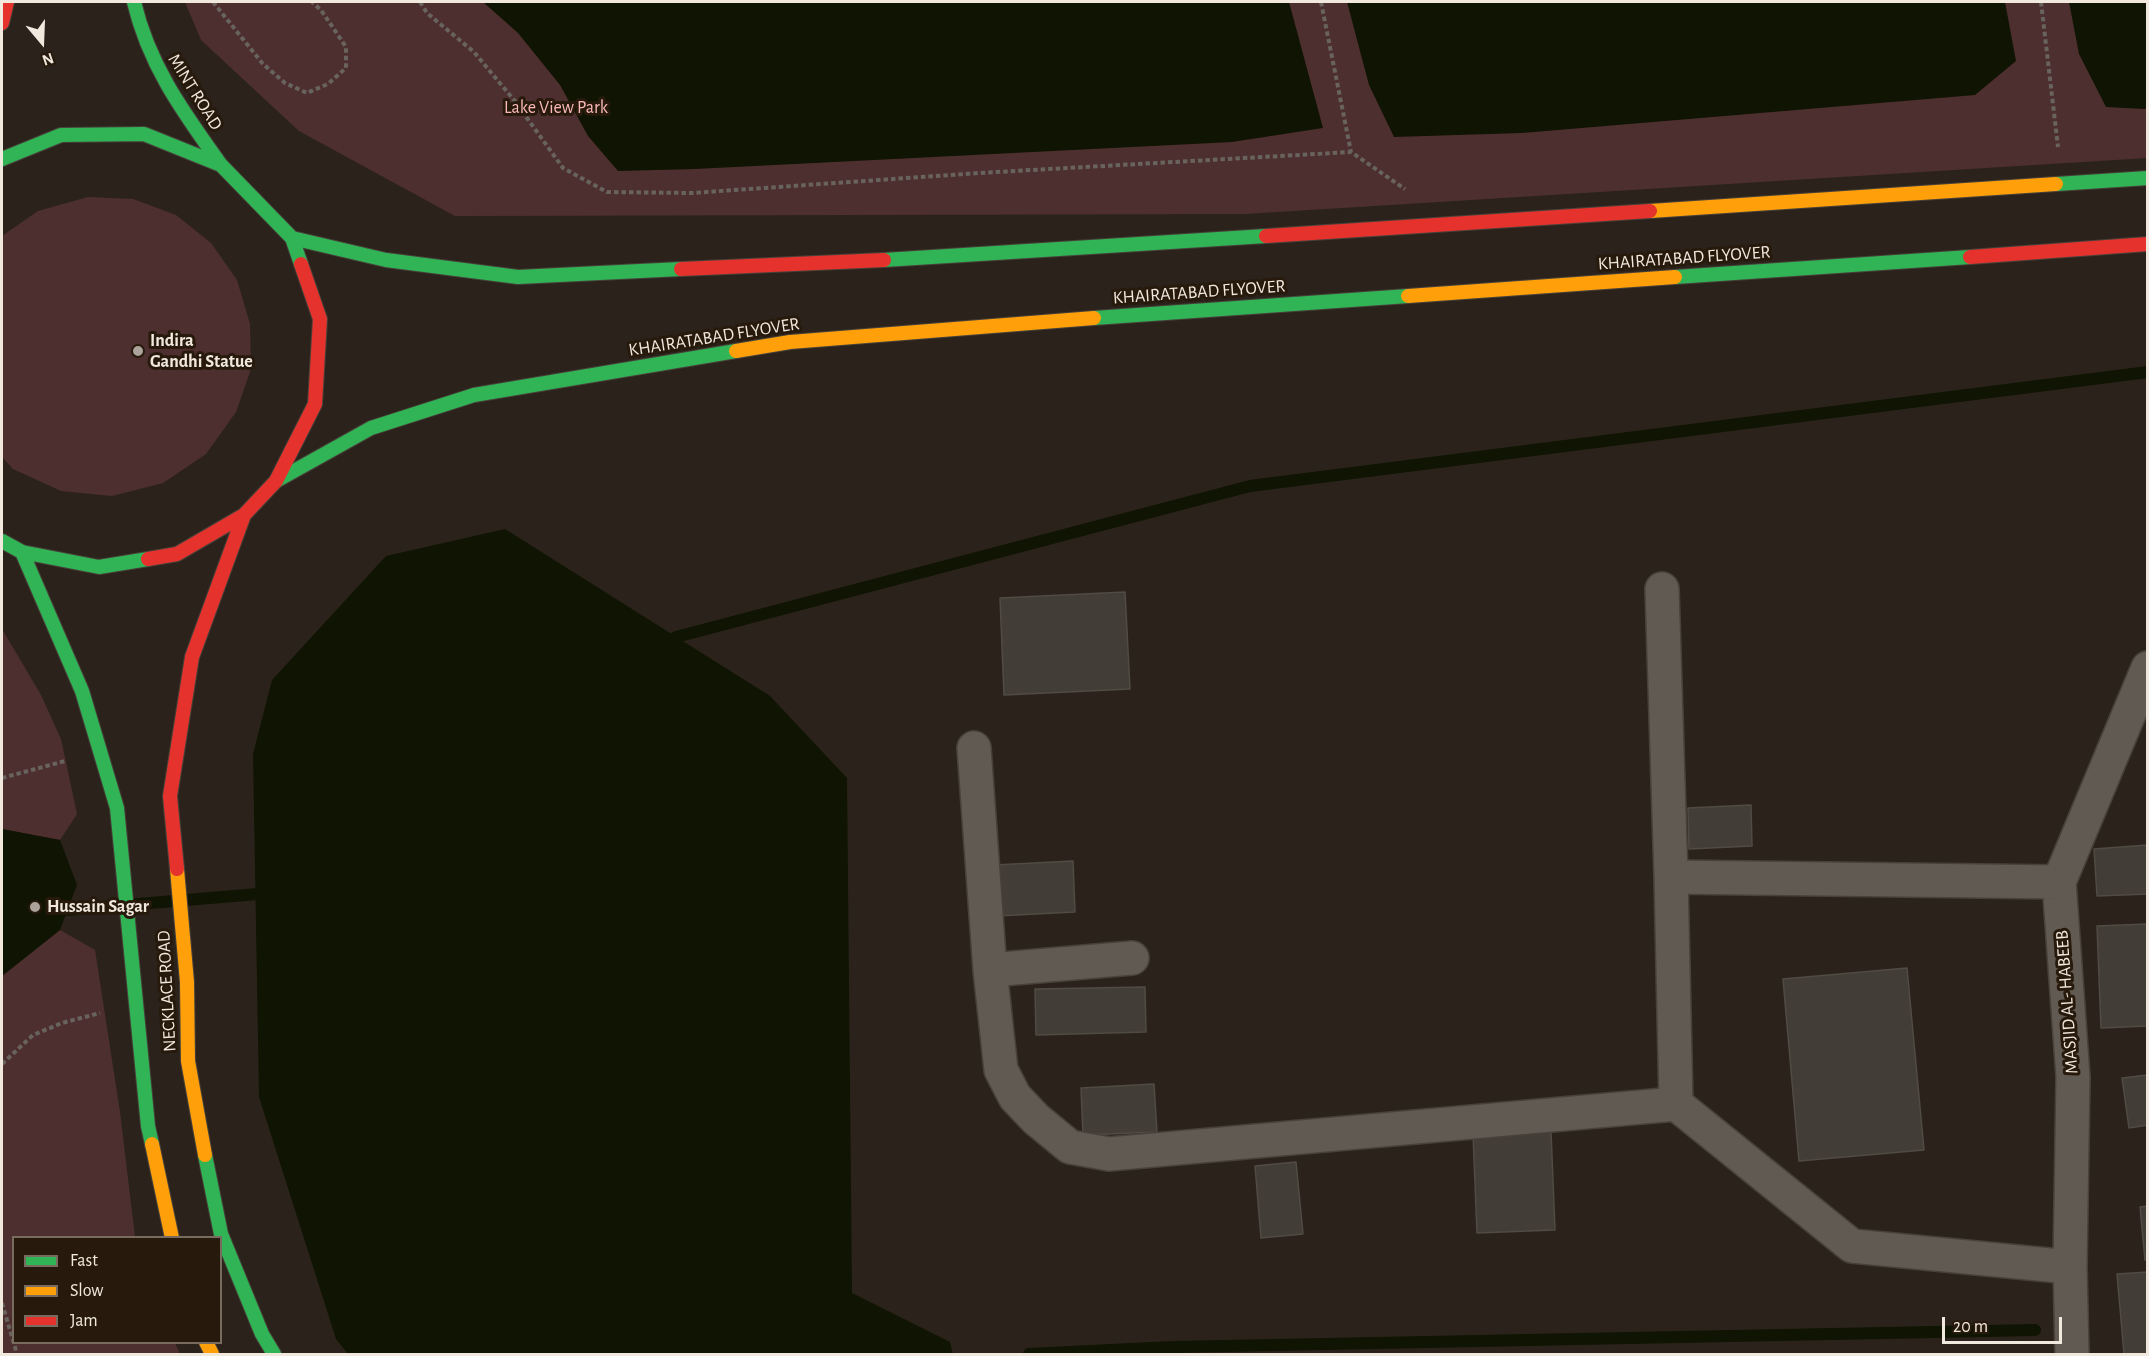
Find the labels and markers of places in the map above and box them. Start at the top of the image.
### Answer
place label: Indira Gandhi Statue [150,330,253,372]
marker: Indira Gandhi Statue [131,344,145,358]
place label: Hussain Sagar [47,896,149,918]
marker: Hussain Sagar [28,900,42,914]

